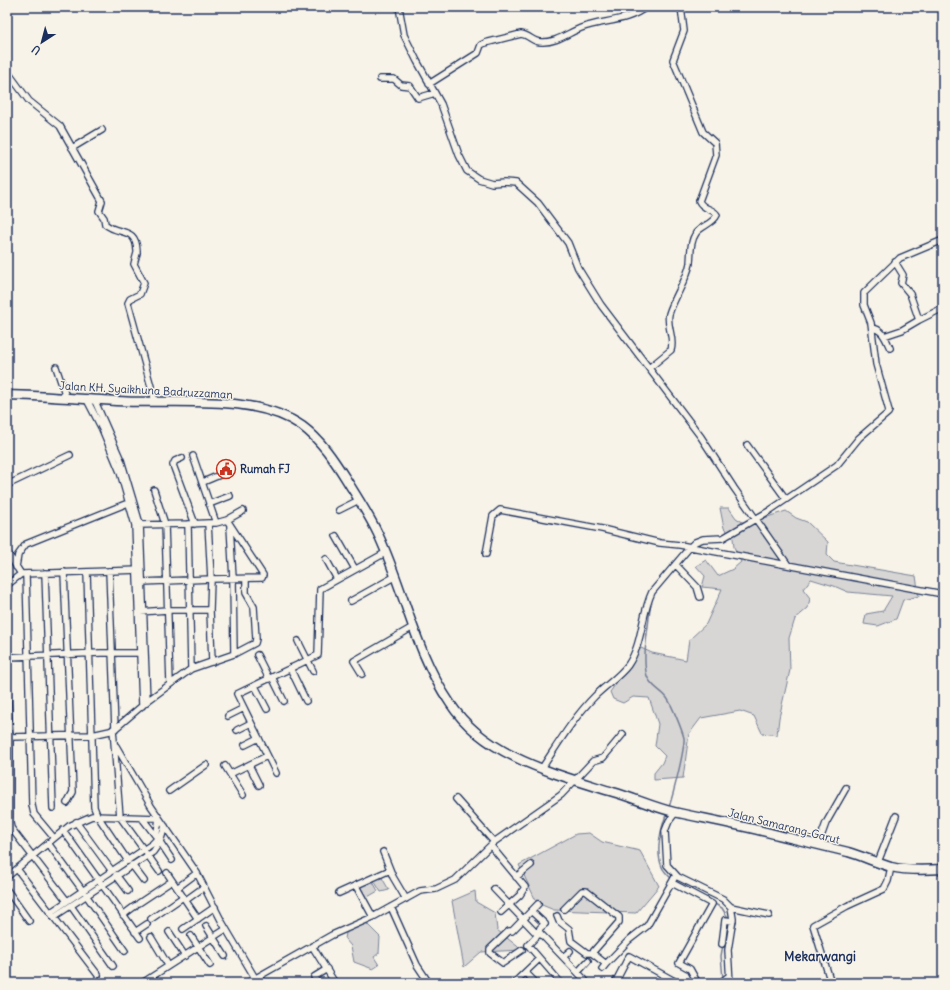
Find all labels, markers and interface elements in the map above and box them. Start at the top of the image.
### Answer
north arrow [22,22,62,62]
text: U [29,42,43,58]
street label: Jalan KH. Syaikhuna Badruzzaman [59,378,233,402]
public building icon: Rumah FJ [215,458,237,480]
place label: Rumah FJ [240,462,290,476]
street label: Jalan Samarang-Garut [727,805,842,847]
district label: Mekarwangi [784,948,856,965]

